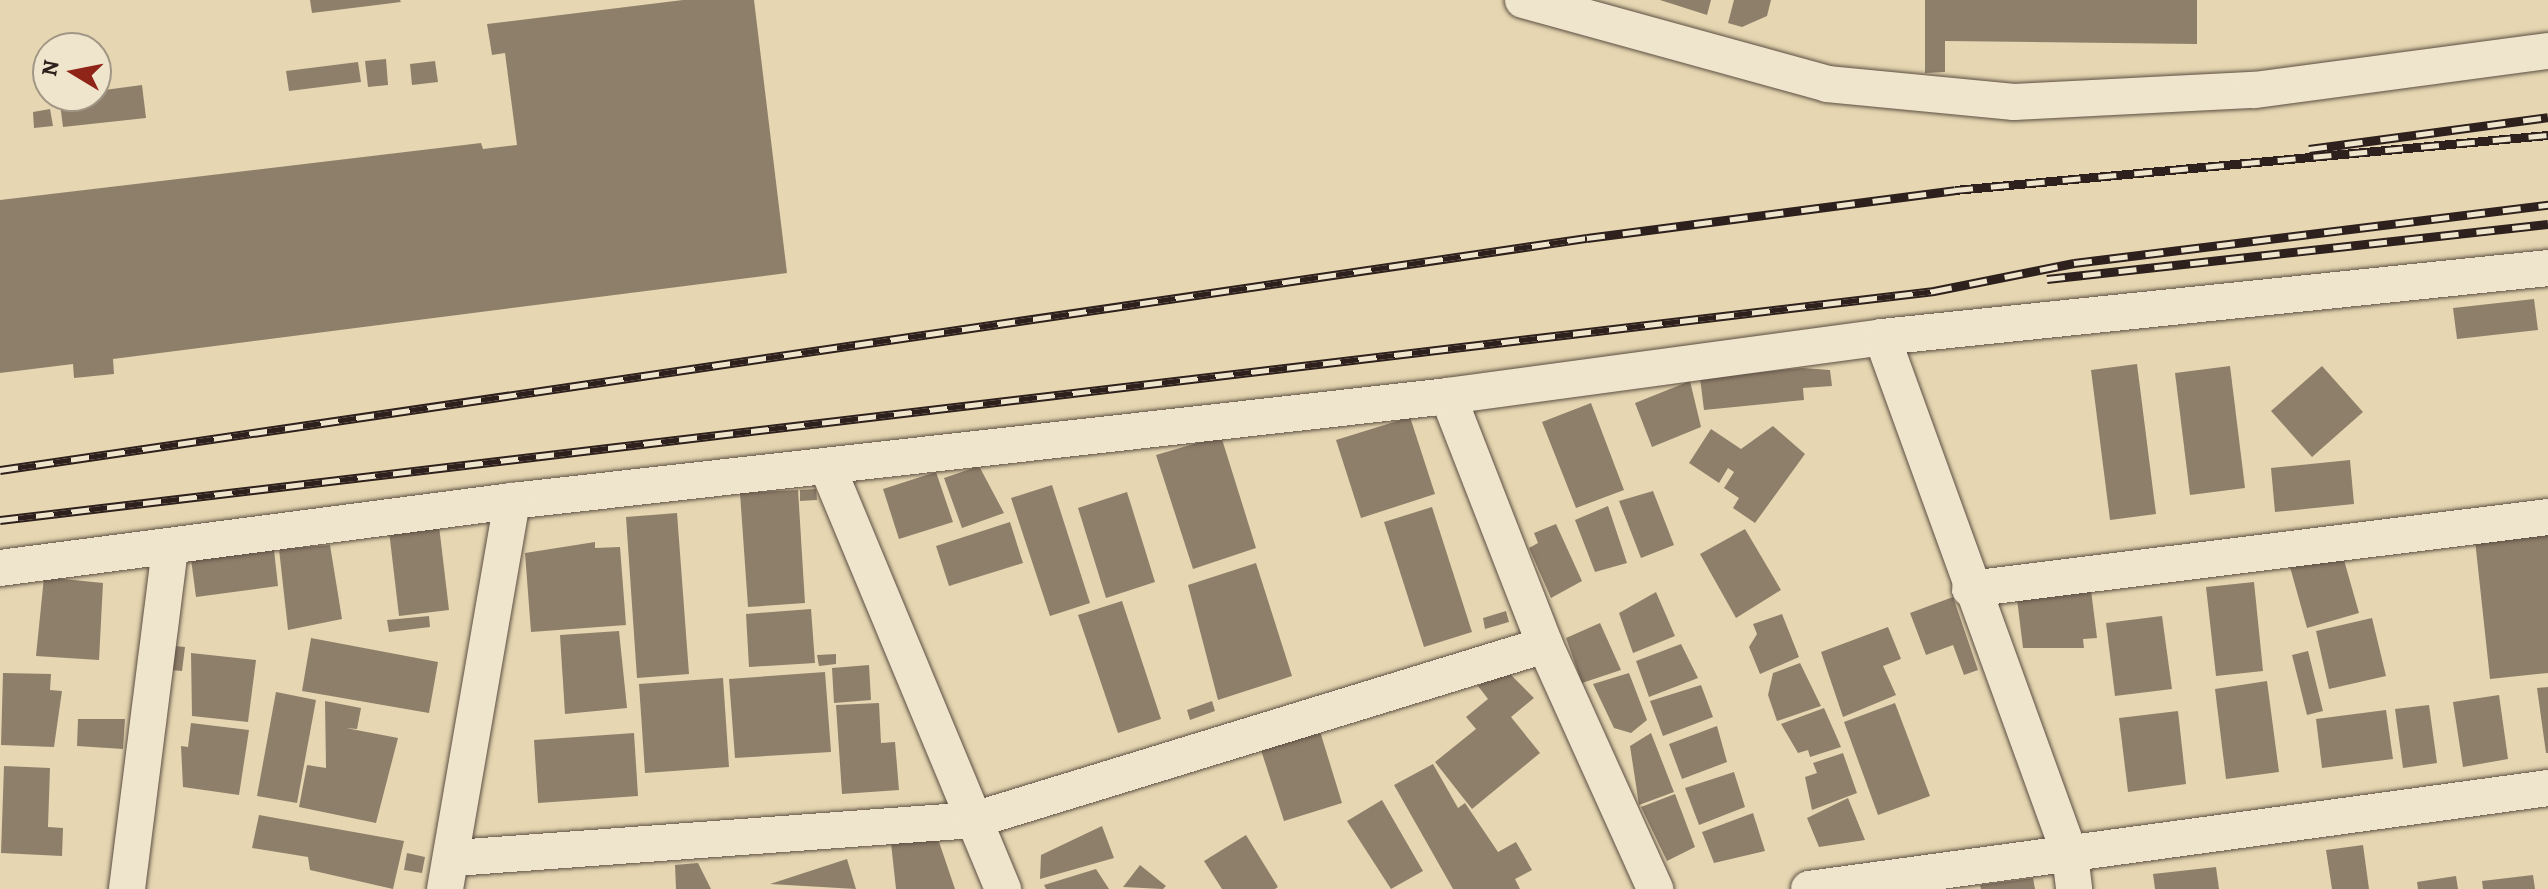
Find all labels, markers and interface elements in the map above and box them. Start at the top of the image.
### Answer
north arrow [32,32,112,112]
text: N [34,58,66,79]

